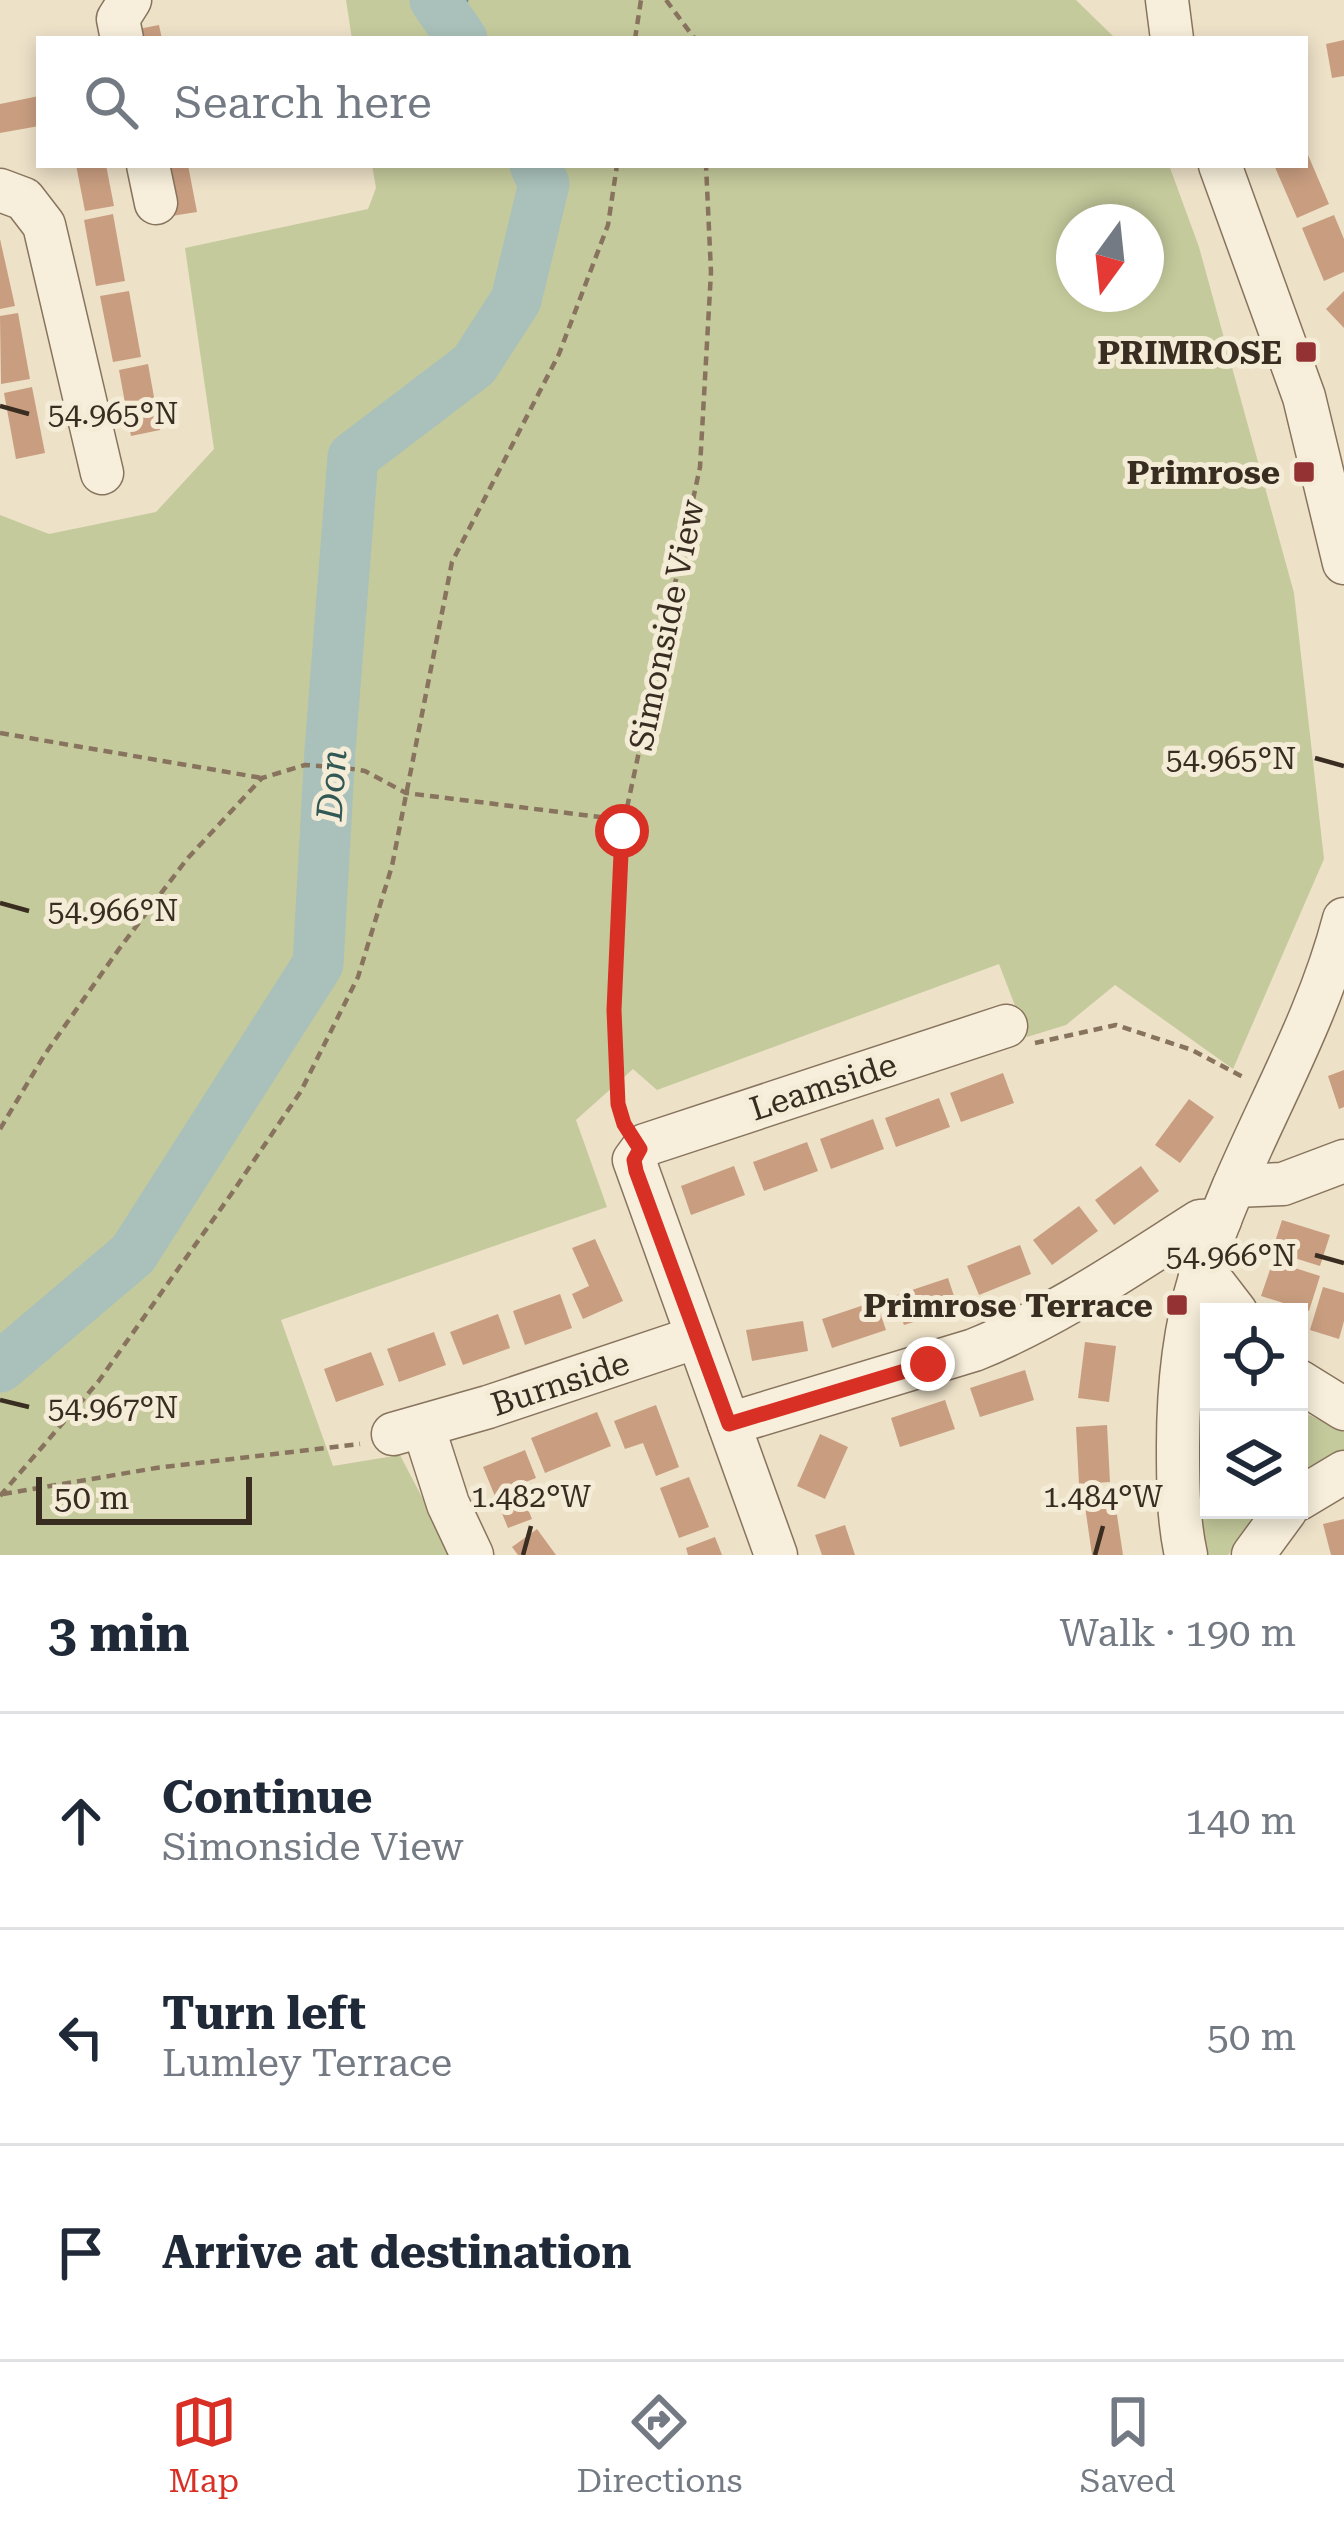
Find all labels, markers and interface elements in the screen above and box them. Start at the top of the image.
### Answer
search box [36,36,1308,168]
icon: search [78,69,144,135]
text: Search here [174,76,432,129]
north arrow [1056,204,1164,312]
place label: PRIMROSE [1097,333,1282,372]
marker: PRIMROSE [1293,339,1319,365]
text: 54.965°N [48,396,178,431]
place label: Primrose [1127,453,1280,492]
marker: Primrose [1291,459,1317,485]
street label: Simonside View [621,496,712,754]
text: 54.965°N [1166,741,1296,776]
water label: Don [308,748,355,823]
route start [595,804,649,858]
text: 54.966°N [48,893,178,928]
street label: Leamside [745,1044,901,1129]
text: 54.966°N [1166,1238,1296,1273]
place label: Primrose Terrace [863,1286,1153,1325]
marker: Primrose Terrace [1164,1292,1190,1318]
map controls [1200,1303,1308,1519]
button: locate [1200,1303,1308,1411]
route end [901,1337,955,1391]
street label: Burnside [486,1343,634,1424]
text: 54.967°N [48,1390,178,1425]
button: layers [1200,1411,1308,1519]
scale bar [36,1471,252,1524]
text: 50 m [54,1478,129,1517]
text: 1.482°W [471,1479,592,1514]
text: 1.484°W [1043,1479,1164,1514]
text: 3 min [48,1604,190,1663]
text: Walk · 190 m [1060,1610,1296,1656]
text: Continue [162,1771,373,1824]
icon: ahead [48,1788,114,1854]
text: 140 m [1185,1798,1296,1844]
text: Simonside View [162,1824,464,1870]
text: Turn left [162,1987,366,2040]
icon: left [48,2004,114,2070]
text: 50 m [1207,2014,1296,2060]
text: Lumley Terrace [162,2040,452,2086]
icon: arrive [48,2220,114,2286]
text: Arrive at destination [162,2226,631,2279]
tab: Map [169,2389,239,2500]
tab: Directions [576,2389,742,2500]
tab: Saved [1080,2389,1175,2500]

